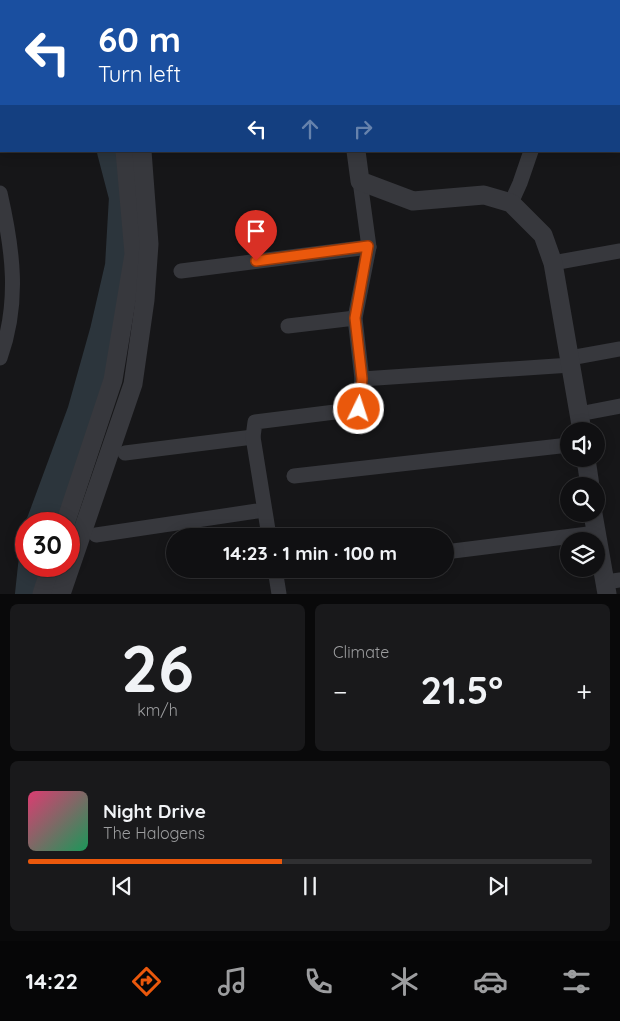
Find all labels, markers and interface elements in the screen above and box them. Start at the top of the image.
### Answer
text: 60 m [98,17,181,61]
icon: left [15,20,80,85]
text: Turn left [98,60,181,88]
icon: left [243,115,271,143]
icon: ahead [296,115,324,143]
icon: right [349,115,377,143]
pin [235,210,277,261]
icon: arrive [242,217,270,245]
position arrow [332,382,384,434]
map controls [560,422,605,577]
button: sound [560,422,605,467]
button: search [560,477,605,522]
speed limit sign: 30 [15,512,80,577]
button: layers [560,532,605,577]
text: 14:23 · 1 min · 100 m [223,541,397,565]
text: 26 [121,627,194,708]
text: Climate [333,642,389,662]
text: 21.5° [421,666,503,714]
text: − [333,674,348,709]
text: + [576,674,592,709]
text: km/h [137,700,178,720]
text: Night Drive [103,799,206,823]
text: The Halogens [103,823,205,843]
icon: previous [108,872,136,900]
icon: pause [296,872,324,900]
icon: next [484,872,512,900]
icon: directions [129,964,164,999]
icon: music [215,964,250,999]
icon: phone [301,964,336,999]
icon: climate [387,964,422,999]
icon: car [473,964,508,999]
icon: filters [559,964,594,999]
text: 14:22 [26,967,78,995]

